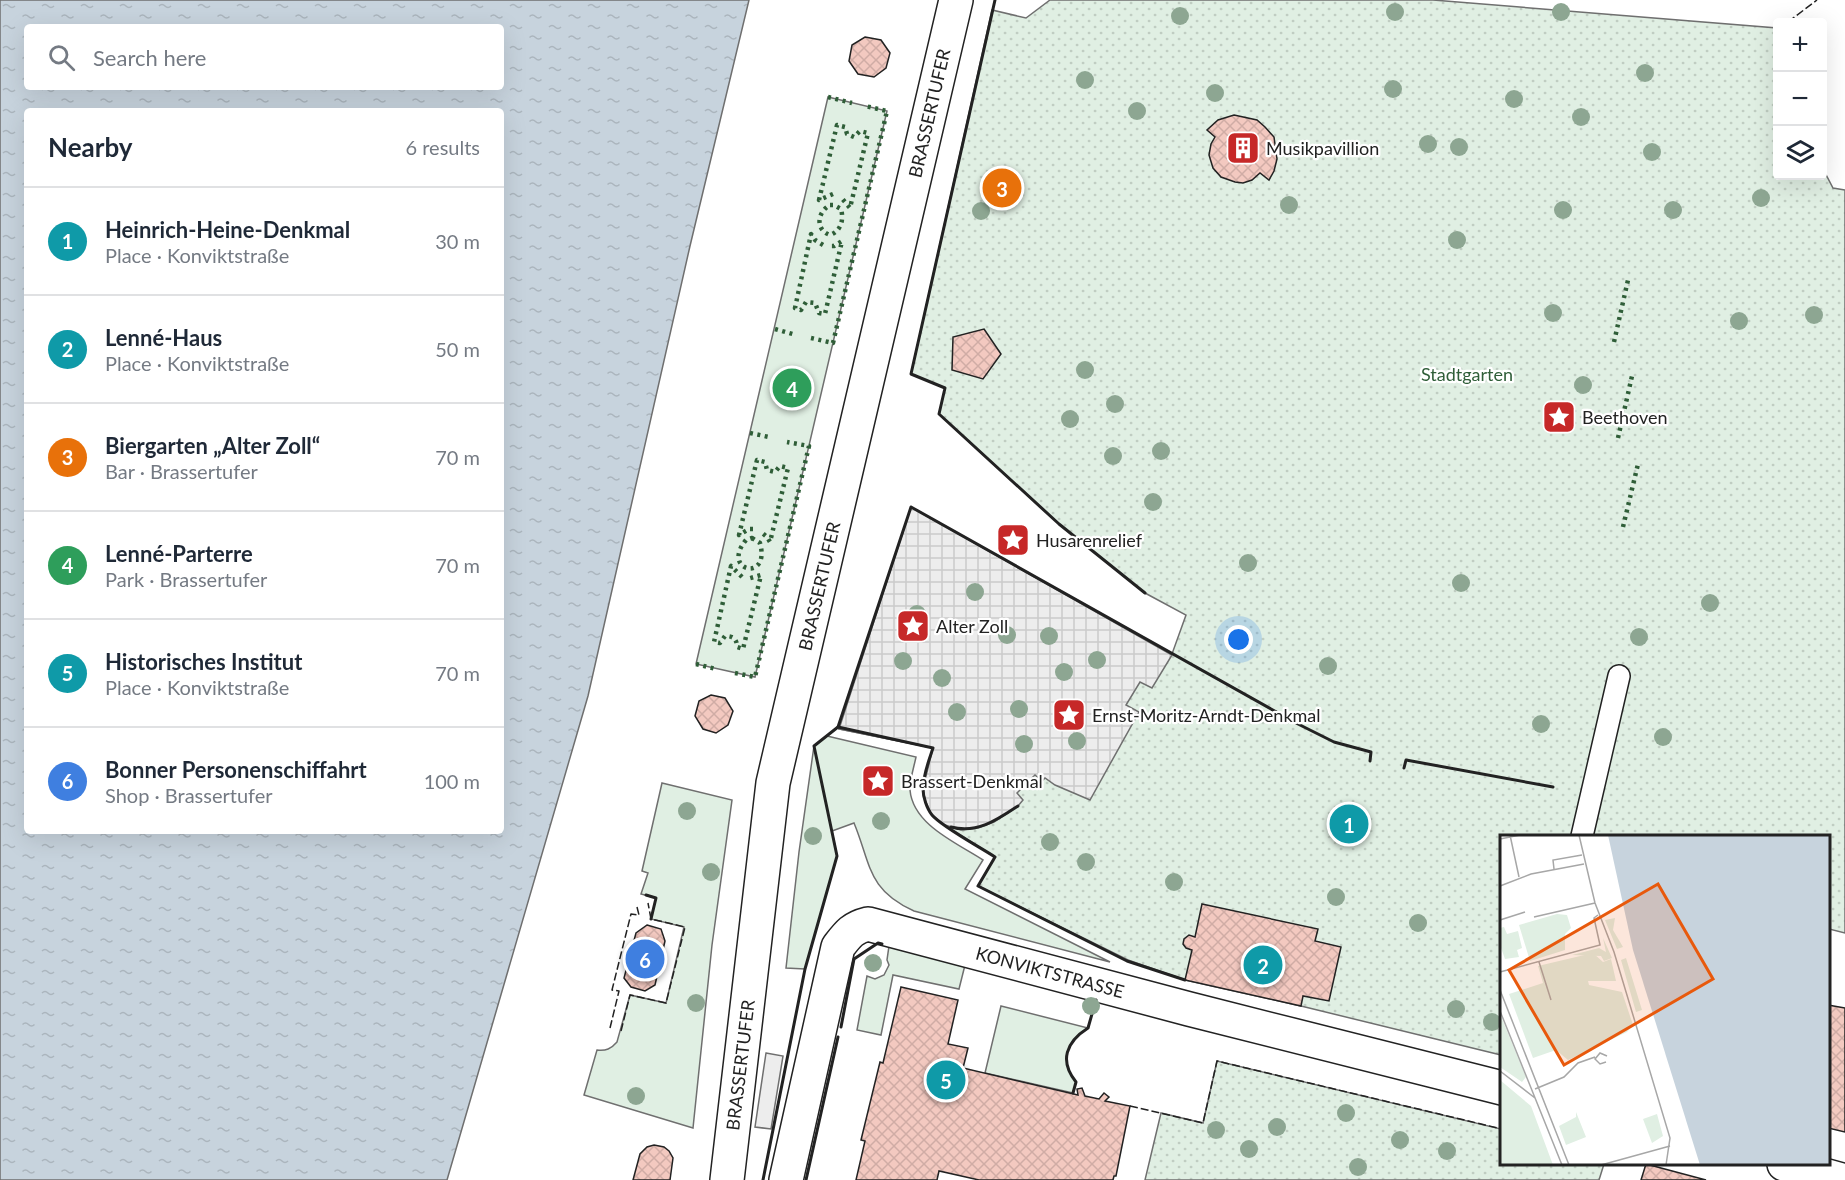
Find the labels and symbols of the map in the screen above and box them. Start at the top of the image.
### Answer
street label: BRASSERTUFER [903,46,955,180]
building icon: Musikpavillion [1225,130,1261,166]
place label: Musikpavillion [1266,137,1379,159]
pin: 3 [982,166,1022,210]
park label: Stadtgarten [1421,363,1513,385]
pin: 4 [772,366,812,410]
place icon: Beethoven [1541,399,1577,435]
place label: Beethoven [1582,406,1667,428]
street label: BRASSERTUFER [793,519,845,653]
place icon: Husarenrelief [995,522,1031,558]
place label: Husarenrelief [1036,529,1143,551]
place icon: Alter Zoll [895,608,931,644]
place label: Alter Zoll [936,615,1008,637]
your location [1224,625,1253,654]
place icon: Ernst-Moritz-Arndt-Denkmal [1051,697,1087,733]
place label: Ernst-Moritz-Arndt-Denkmal [1092,704,1321,726]
place icon: Brassert-Denkmal [860,763,896,799]
place label: Brassert-Denkmal [901,770,1043,792]
pin: 1 [1330,802,1368,846]
inset map [1500,835,1830,1165]
pin: 6 [626,936,664,982]
street label: KONVIKTSTRASSE [973,942,1127,1002]
pin: 2 [1244,942,1282,988]
street label: BRASSERTUFER [721,998,759,1132]
pin: 5 [926,1058,966,1102]

